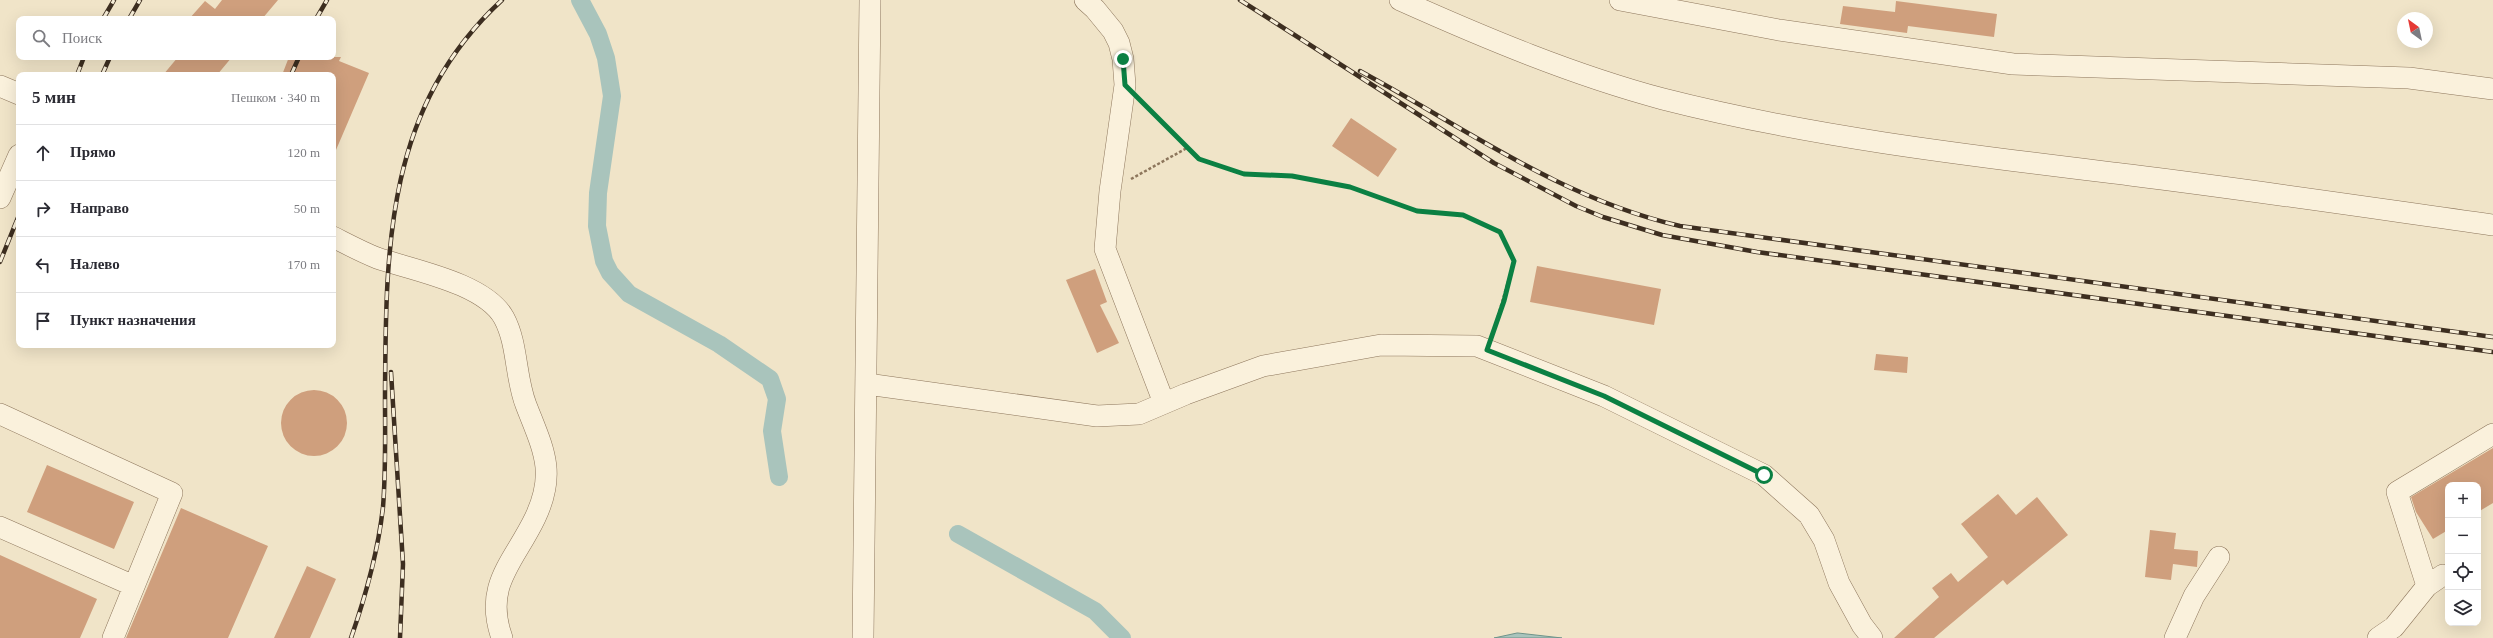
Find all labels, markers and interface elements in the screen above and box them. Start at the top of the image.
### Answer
north arrow [2397,12,2433,48]
search box [16,16,336,60]
icon: search [30,27,52,49]
text: Поиск [62,30,102,46]
route end [1114,50,1132,68]
text: 5 мин [32,88,76,107]
text: Пешком · 340 m [231,90,320,105]
icon: ahead [32,142,54,164]
text: Прямо [70,144,116,160]
text: 120 m [287,145,320,160]
icon: right [32,198,54,220]
text: Направо [70,200,129,216]
text: 50 m [294,201,320,216]
icon: left [32,254,54,276]
text: Налево [70,256,120,272]
text: 170 m [287,257,320,272]
icon: arrive [32,310,54,332]
text: Пункт назначения [70,312,196,328]
route start [1755,466,1773,484]
map controls [2445,482,2481,626]
button: + [2445,482,2481,518]
button: − [2445,518,2481,554]
button: locate [2445,554,2481,590]
button: layers [2445,590,2481,626]

